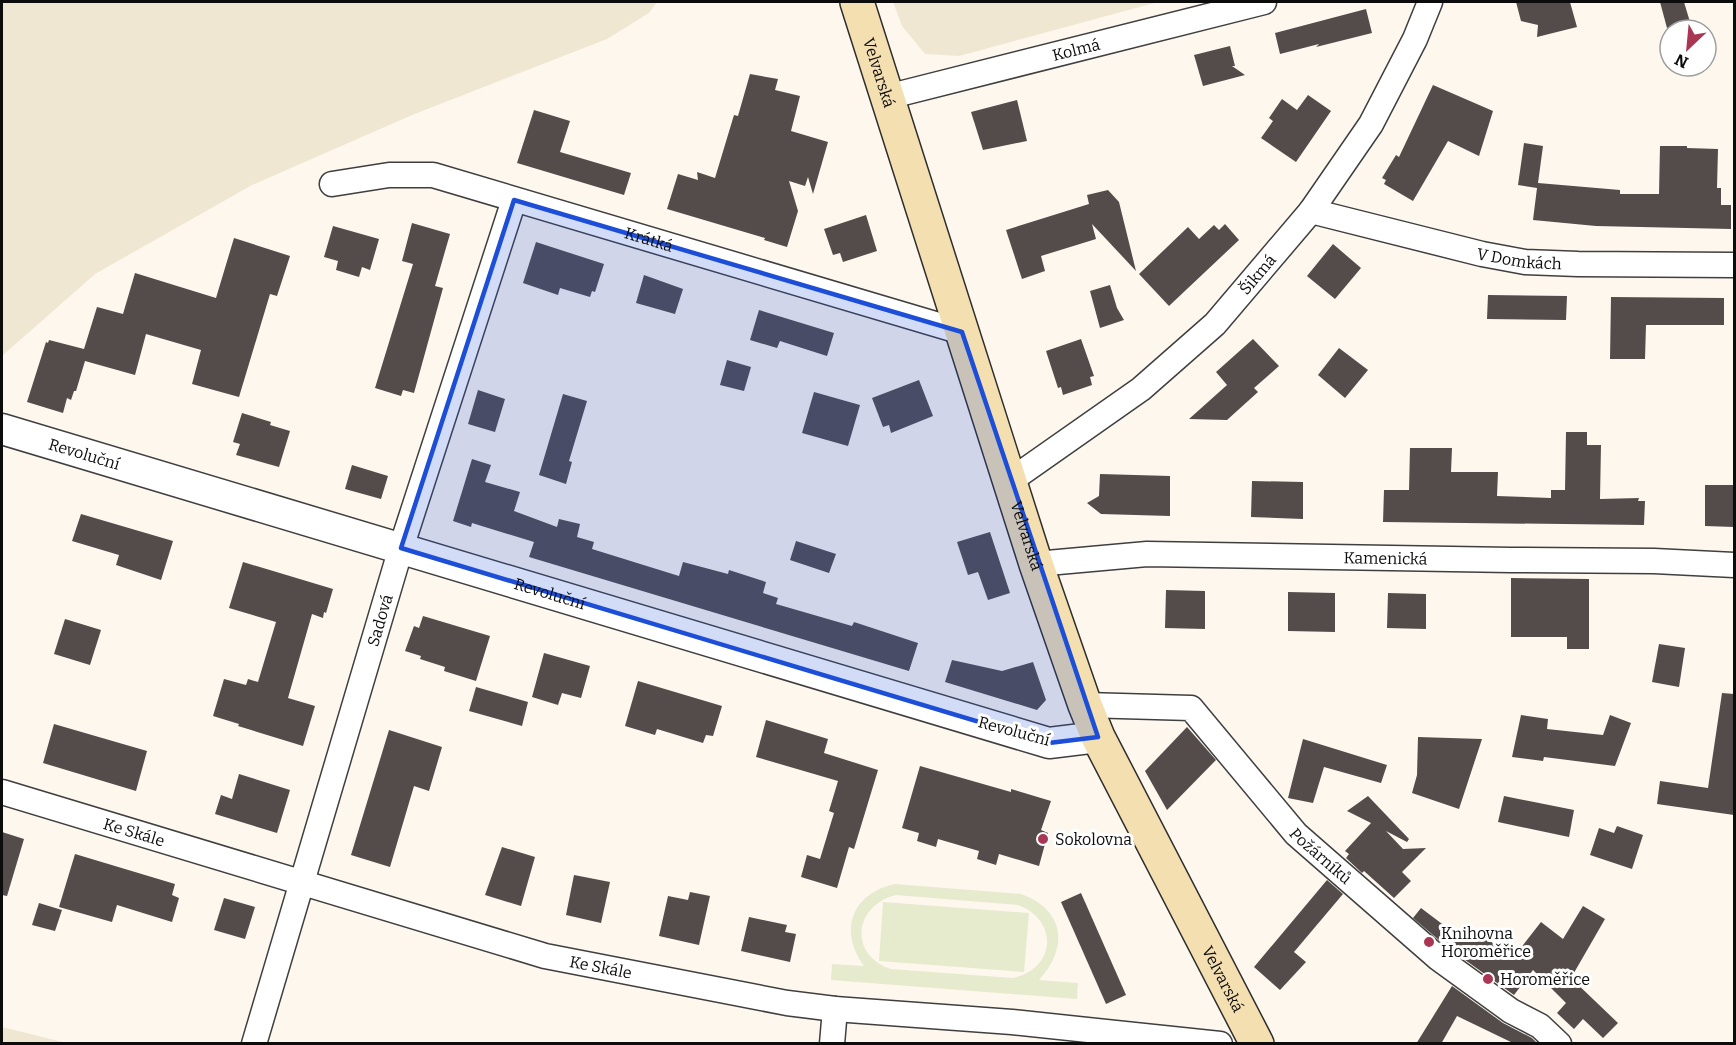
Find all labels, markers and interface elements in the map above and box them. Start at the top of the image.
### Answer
north arrow [1658,18,1718,78]
street label: Kolmá [1050,34,1102,64]
street label: Velvarská [860,35,899,110]
text: N [1672,50,1691,72]
street label: Krátká [623,223,676,255]
street label: V Domkách [1475,244,1562,273]
street label: Šikmá [1234,250,1280,298]
street label: Revoluční [46,434,122,473]
street label: Velvarská [1007,498,1047,573]
street label: Kamenická [1344,548,1428,568]
street label: Revoluční [512,574,588,613]
street label: Sadová [363,592,396,648]
street label: Revoluční [976,712,1052,750]
street label: Ke Skále [101,814,167,850]
street label: Požárníků [1286,824,1356,888]
place label: Sokolovna [1055,830,1132,849]
marker: Sokolovna [1036,832,1050,846]
place label: Knihovna Horoměřice [1441,924,1531,961]
marker: Knihovna Horoměřice [1422,935,1436,949]
street label: Velvarská [1198,943,1248,1015]
street label: Ke Skále [568,951,633,982]
place label: Horoměřice [1500,970,1590,989]
marker: Horoměřice [1481,972,1495,986]

